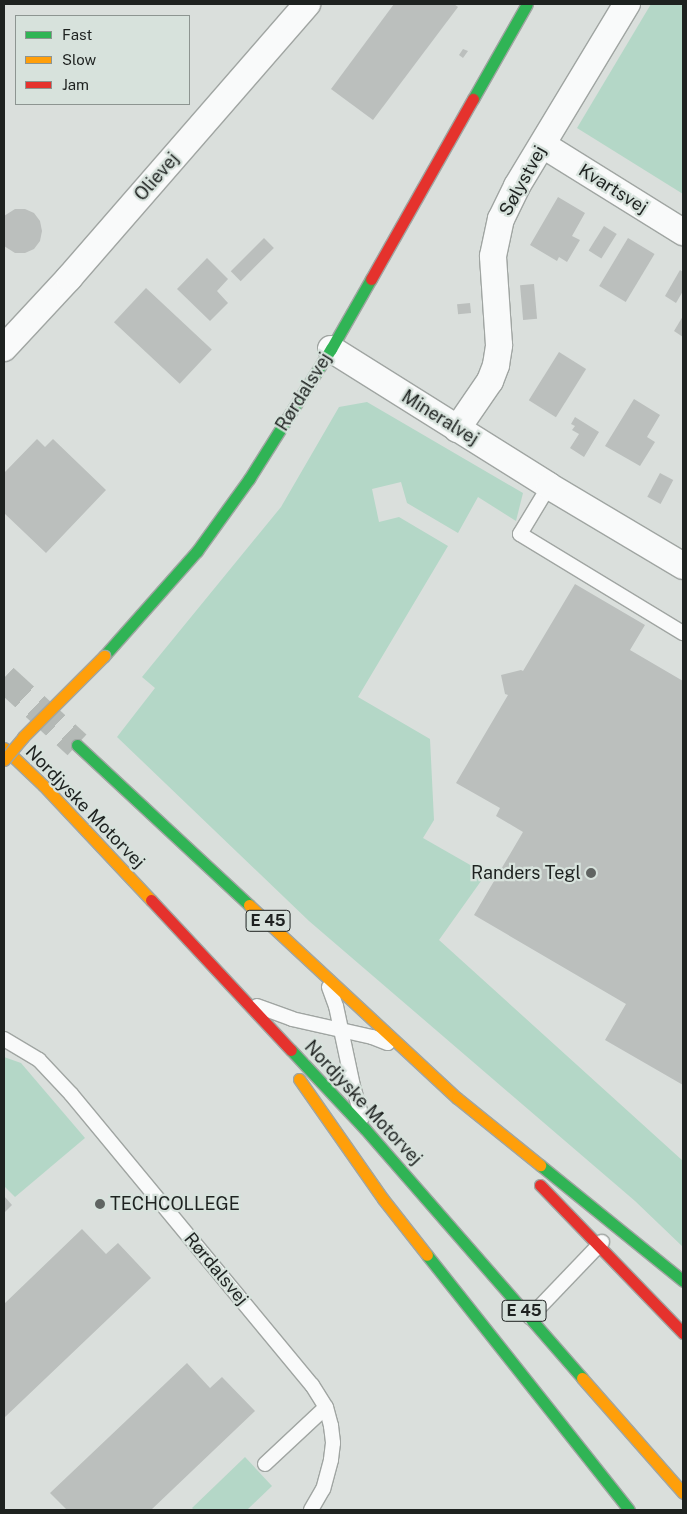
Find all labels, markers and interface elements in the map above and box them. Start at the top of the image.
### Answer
legend [15,15,190,105]
text: Fast [62,26,92,43]
text: Slow [62,51,96,68]
text: Jam [62,76,89,93]
street label: Sølystvej [495,142,551,220]
street label: Olievej [130,149,184,205]
street label: Kvartsvej [575,159,651,219]
street label: Rørdalsvej [272,349,336,435]
street label: Mineralvej [398,386,482,450]
street label: Nordjyske Motorvej [21,741,149,873]
place label: Randers Tegl [471,862,581,884]
marker: Randers Tegl [585,867,597,879]
road number: E 45 [246,908,290,934]
street label: Nordjyske Motorvej [300,1036,426,1170]
place label: TECHCOLLEGE [110,1193,240,1215]
marker: TECHCOLLEGE [94,1198,106,1210]
street label: Rørdalsvej [179,1228,253,1310]
road number: E 45 [502,1298,546,1324]

